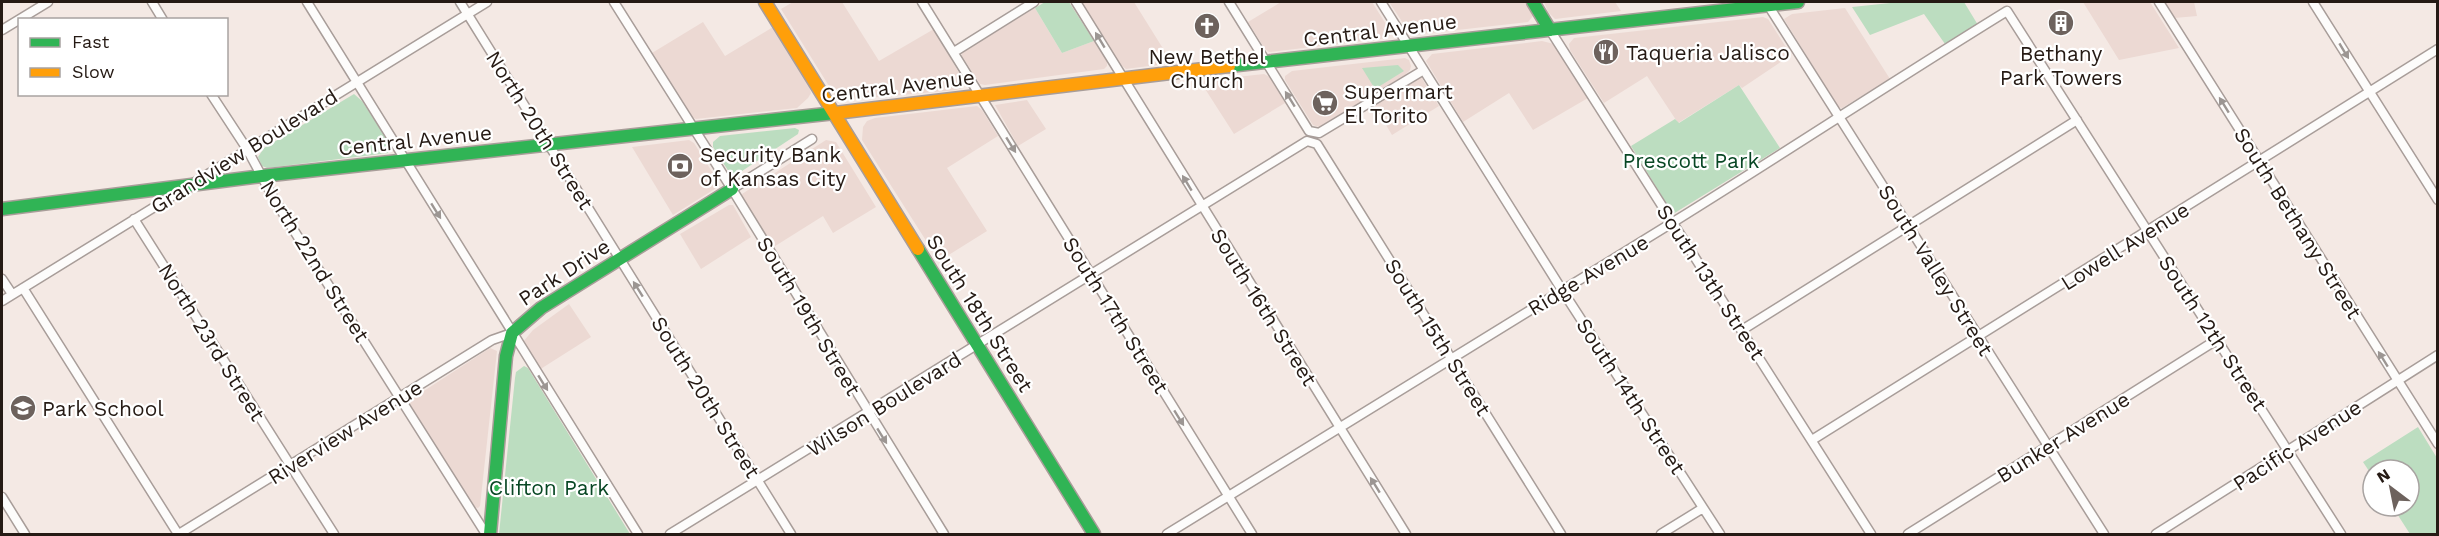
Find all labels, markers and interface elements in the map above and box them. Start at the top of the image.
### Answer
street label: Central Avenue [1302,8,1458,52]
building icon: Bethany Park Towers [2046,8,2076,38]
church icon: New Bethel Church [1192,11,1222,41]
legend [18,18,228,96]
text: Fast [72,31,110,52]
one-way arrow [1094,32,1105,49]
restaurant icon: Taqueria Jalisco [1591,37,1621,67]
place label: Taqueria Jalisco [1626,40,1790,65]
place label: Bethany Park Towers [2000,41,2122,90]
one-way arrow [2339,43,2350,59]
place label: New Bethel Church [1148,44,1266,93]
street label: North 20th Street [481,46,599,214]
text: Slow [72,61,115,82]
street label: Central Avenue [820,64,976,108]
place label: Supermart El Torito [1344,79,1453,128]
street label: Grandview Boulevard [146,83,342,219]
supermarket icon: Supermart El Torito [1310,88,1340,118]
one-way arrow [1284,91,1295,107]
one-way arrow [2218,97,2229,113]
street label: Central Avenue [337,119,493,161]
street label: South Bethany Street [2229,123,2367,323]
one-way arrow [1005,137,1016,153]
place label: Security Bank of Kansas City [700,142,846,191]
park label: Prescott Park [1623,148,1760,173]
bank icon: Security Bank of Kansas City [665,151,695,181]
one-way arrow [1181,175,1192,191]
street label: North 22nd Street [255,176,375,347]
street label: South Valley Street [1873,180,1999,360]
street label: Lowell Avenue [2056,197,2194,295]
street label: South 13th Street [1651,200,1771,365]
one-way arrow [430,202,441,219]
street label: South 16th Street [1206,224,1323,390]
street label: Ridge Avenue [1523,229,1653,321]
street label: South 18th Street [921,230,1039,396]
street label: South 19th Street [752,232,866,400]
street label: South 17th Street [1058,232,1174,398]
street label: Park Drive [514,233,614,311]
street label: South 12th Street [2153,251,2273,416]
street label: South 15th Street [1380,254,1496,420]
street label: North 23rd Street [153,259,271,426]
one-way arrow [633,281,644,297]
street label: South 20th Street [646,312,766,482]
street label: South 14th Street [1571,313,1691,479]
street label: Wilson Boulevard [802,346,966,462]
one-way arrow [2378,351,2389,367]
street label: Riverview Avenue [263,374,427,490]
one-way arrow [537,374,549,390]
street label: Bunker Avenue [1992,386,2134,488]
school or university icon: Park School [8,393,38,423]
street label: Pacific Avenue [2228,394,2366,496]
place label: Park School [42,396,164,421]
one-way arrow [1174,410,1185,426]
one-way arrow [877,428,888,444]
north arrow [2361,458,2421,518]
text: N [2373,465,2393,487]
park label: Clifton Park [489,475,609,500]
one-way arrow [1370,477,1381,493]

